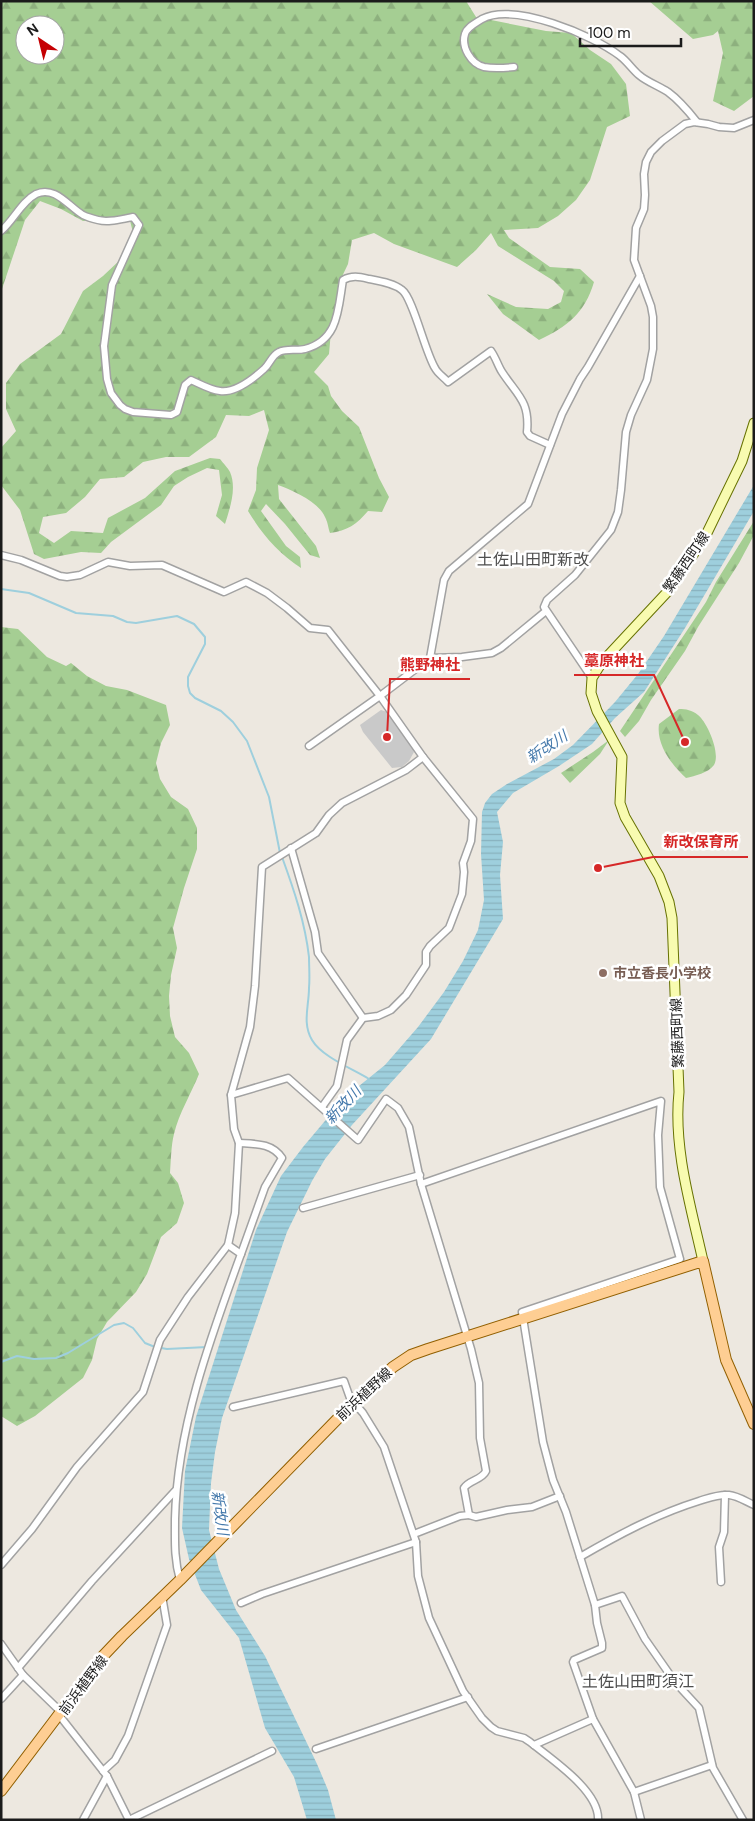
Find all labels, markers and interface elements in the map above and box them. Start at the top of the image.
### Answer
north arrow [15,15,65,65]
scale bar [580,15,681,47]
text: N [23,19,42,40]
text: 100 m [588,23,631,43]
street label: 繁藤西町線 [659,528,713,596]
district label: 土佐山田町新改 [477,549,589,570]
callout: 藁原神社 [574,645,654,675]
callout: 熊野神社 [390,649,470,679]
text: 藁原神社 [584,651,644,671]
text: 熊野神社 [400,655,460,675]
water label: 新改川 [523,725,573,768]
callout: 新改保育所 [653,827,748,857]
text: 新改保育所 [663,832,739,852]
place label: 市立香長小学校 [613,964,711,982]
marker: 市立香長小学校 [597,967,609,979]
street label: 繁藤西町線 [667,998,687,1068]
water label: 新改川 [320,1080,367,1128]
street label: 前浜植野線 [332,1364,396,1424]
water label: 新改川 [207,1489,233,1539]
street label: 前浜植野線 [55,1652,111,1718]
district label: 土佐山田町須江 [582,1671,694,1692]

